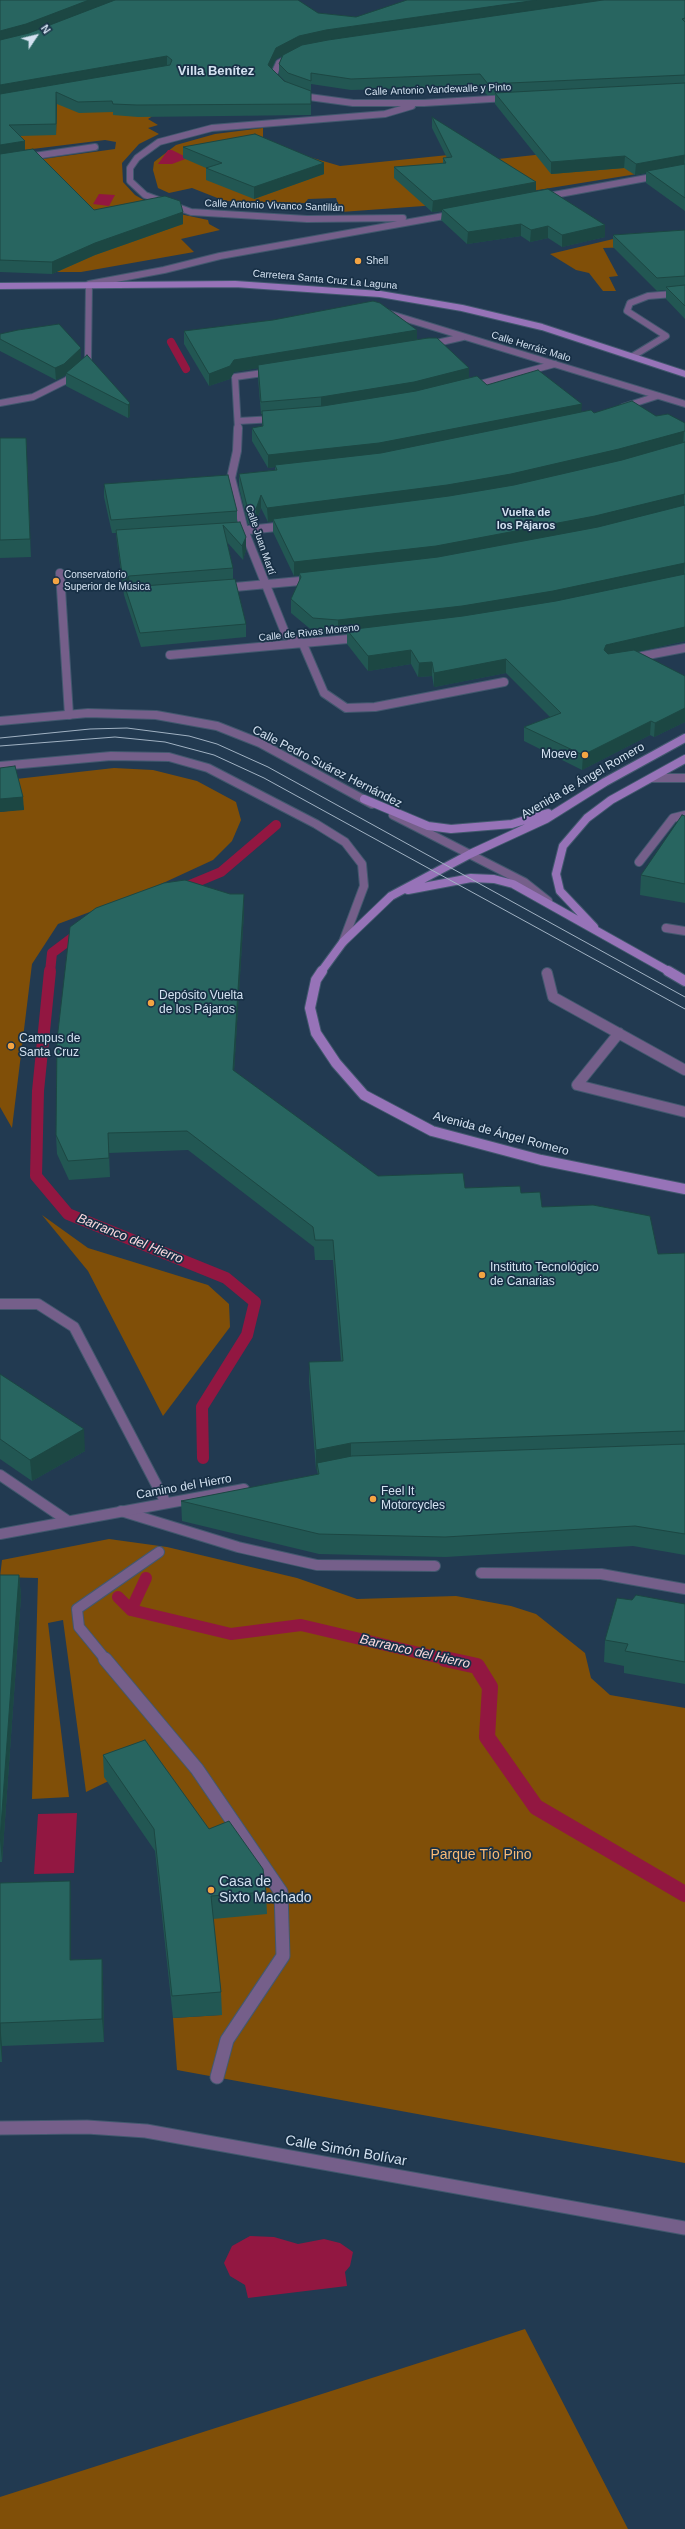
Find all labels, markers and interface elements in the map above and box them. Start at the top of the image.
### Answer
north arrow [16,16,56,56]
text: N [39,22,53,36]
district label: Villa Benítez [178,63,254,79]
street label: Calle Antonio Vandewalle y Pinto [365,81,511,99]
street label: Calle Antonio Vivanco Santillán [204,198,344,214]
place label: Shell [366,255,388,267]
marker: Shell [353,256,363,266]
street label: Carretera Santa Cruz La Laguna [252,268,398,292]
street label: Calle Herráiz Malo [490,329,572,365]
street label: Calle Juan Martí [242,504,278,576]
district label: Vuelta de los Pájaros [497,506,555,532]
place label: Conservatorio Superior de Música [64,569,150,592]
marker: Conservatorio Superior de Música [51,576,61,586]
street label: Calle de Rivas Moreno [258,622,360,644]
street label: Calle Pedro Suárez Hernández [250,723,404,811]
street label: Avenida de Ángel Romero [519,740,647,822]
place label: Moeve [541,748,577,762]
marker: Moeve [580,750,590,760]
place label: Depósito Vuelta de los Pájaros [159,989,243,1017]
marker: Depósito Vuelta de los Pájaros [146,998,156,1008]
place label: Campus de Santa Cruz [19,1032,80,1060]
marker: Campus de Santa Cruz [6,1041,16,1051]
street label: Avenida de Ángel Romero [432,1109,570,1159]
water label: Barranco del Hierro [75,1211,185,1267]
place label: Instituto Tecnológico de Canarias [490,1261,599,1289]
marker: Instituto Tecnológico de Canarias [477,1270,487,1280]
street label: Camino del Hierro [135,1472,233,1502]
place label: Feel It Motorcycles [381,1485,445,1513]
marker: Feel It Motorcycles [368,1494,378,1504]
water label: Barranco del Hierro [358,1632,472,1672]
park label: Parque Tío Pino [430,1847,532,1863]
place label: Casa de Sixto Machado [219,1874,312,1906]
marker: Casa de Sixto Machado [206,1885,216,1895]
street label: Calle Simón Bolívar [284,2132,408,2170]

